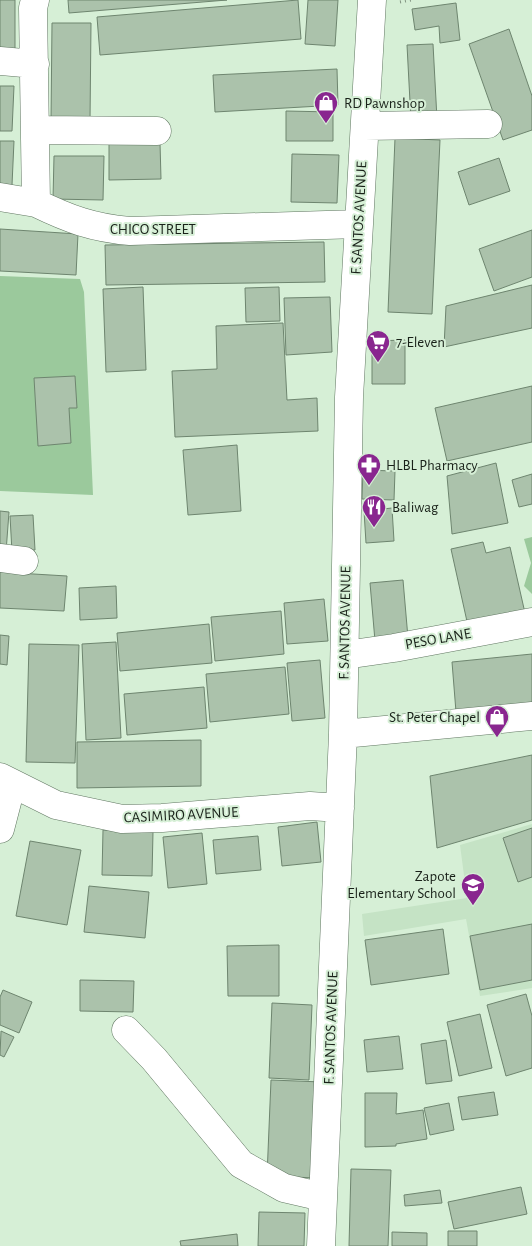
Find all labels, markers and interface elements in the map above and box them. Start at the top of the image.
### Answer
shop icon: RD Pawnshop [313,90,339,124]
place label: RD Pawnshop [344,96,425,111]
street label: F. SANTOS AVENUE [349,161,369,275]
street label: CHICO STREET [110,222,197,237]
supermarket icon: 7-Eleven [365,329,391,363]
place label: 7-Eleven [396,335,445,350]
pharmacy icon: HLBL Pharmacy [356,452,382,486]
place label: HLBL Pharmacy [386,458,478,473]
restaurant icon: Baliwag [361,494,387,528]
place label: Baliwag [392,500,439,515]
street label: F. SANTOS AVENUE [337,566,353,680]
street label: PESO LANE [404,626,472,652]
shop icon: St. Peter Chapel [484,704,510,738]
place label: St. Peter Chapel [389,710,480,725]
street label: CASIMIRO AVENUE [123,805,239,825]
place label: Zapote Elementary School [347,869,456,901]
school or university icon: Zapote Elementary School [460,872,486,906]
street label: F. SANTOS AVENUE [322,971,340,1085]

